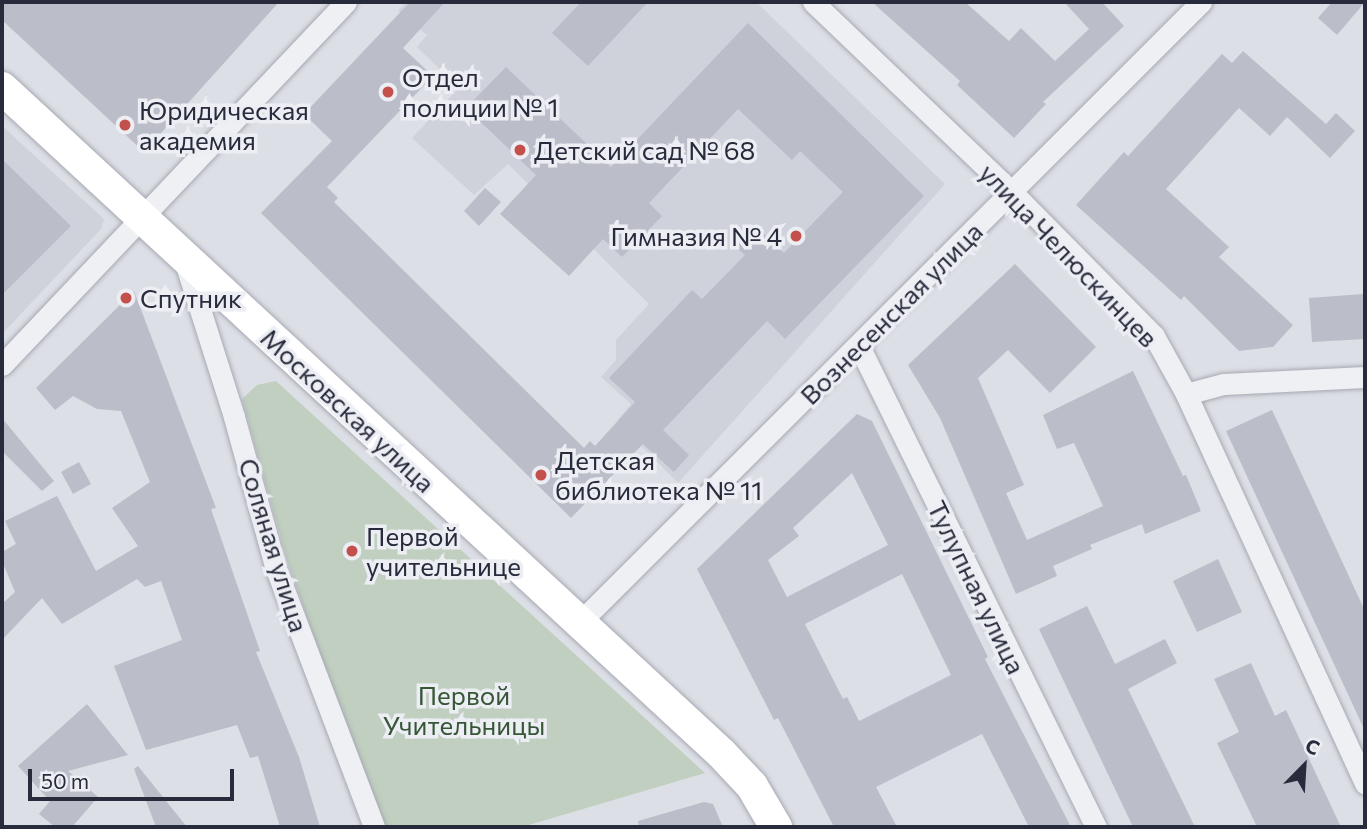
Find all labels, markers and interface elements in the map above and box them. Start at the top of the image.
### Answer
place label: Отдел полиции № 1 [402,61,559,122]
marker: Отдел полиции № 1 [380,84,396,100]
place label: Юридическая академия [139,94,309,156]
marker: Юридическая академия [117,117,133,133]
place label: Детский сад № 68 [534,134,755,166]
marker: Детский сад № 68 [512,142,528,158]
street label: улица Челюскинцев [973,157,1165,353]
street label: Вознесенская улица [793,215,989,411]
place label: Гимназия № 4 [611,220,782,252]
marker: Гимназия № 4 [788,228,804,244]
place label: Спутник [140,282,242,314]
marker: Спутник [118,290,134,306]
street label: Московская улица [255,322,441,498]
place label: Детская библиотека № 11 [555,444,762,505]
street label: Соляная улица [233,454,315,636]
marker: Детская библиотека № 11 [533,467,549,483]
street label: Тулупная улица [922,495,1032,679]
place label: Первой учительнице [366,520,521,582]
marker: Первой учительнице [344,543,360,559]
park label: Первой Учительницы [383,679,545,740]
north arrow [1269,731,1339,801]
text: С [1302,733,1323,760]
scale bar [32,756,238,800]
text: 50 m [41,768,89,793]

